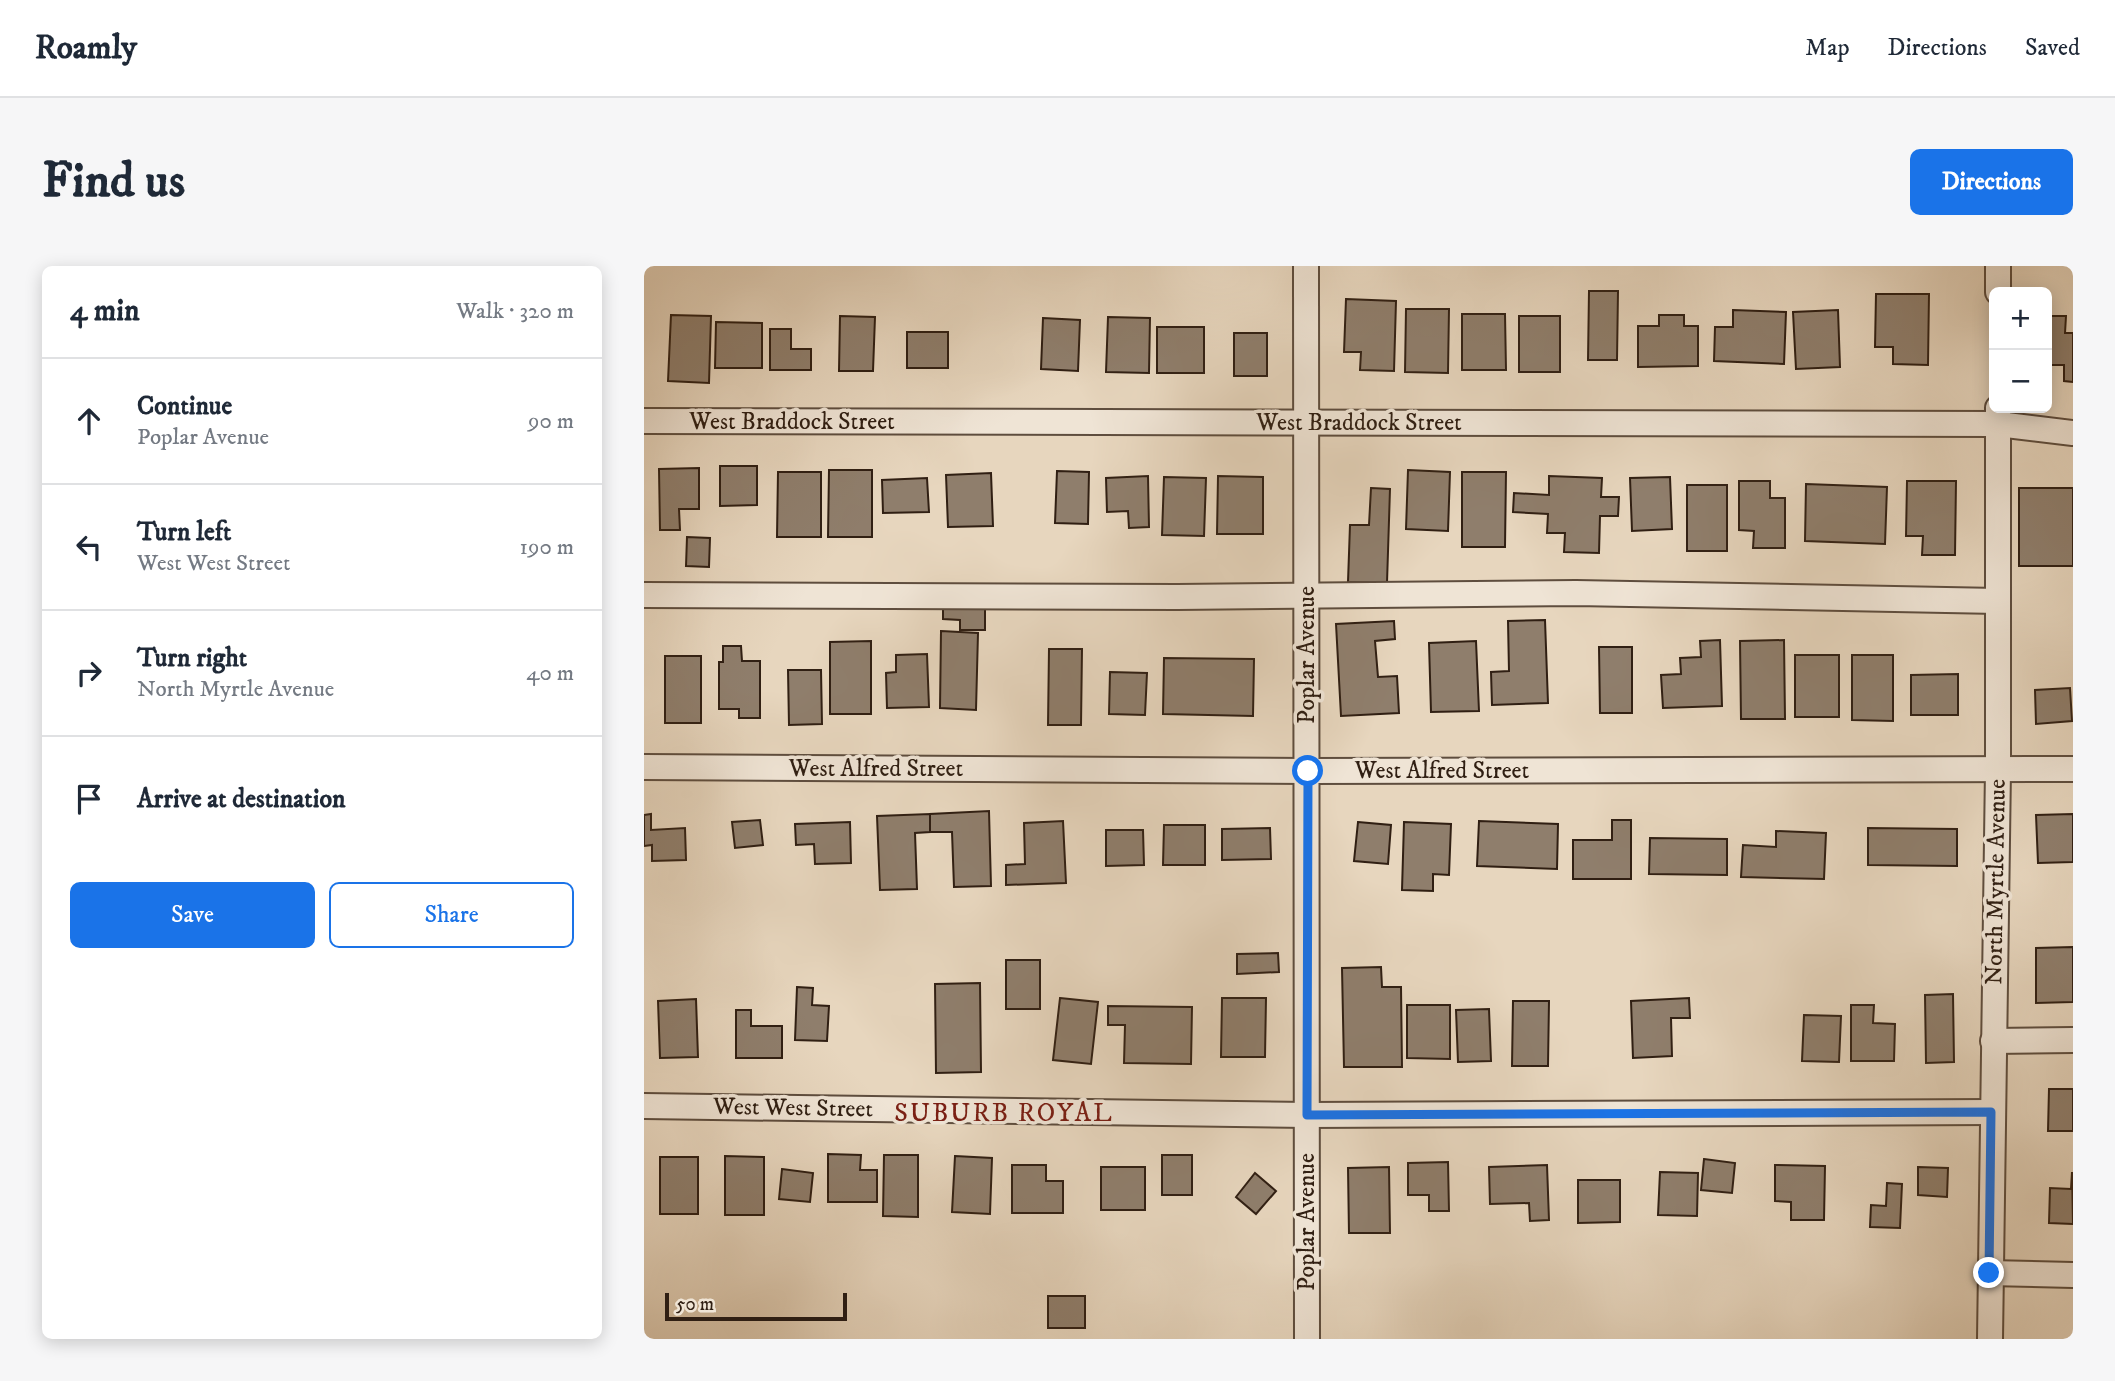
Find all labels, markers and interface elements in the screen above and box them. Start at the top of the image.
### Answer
text: Roamly [35,28,137,69]
text: Map [1805,33,1850,63]
text: Directions [1888,33,1987,63]
text: Saved [2025,33,2080,63]
button: Directions [1910,149,2073,215]
text: Find us [42,151,185,213]
map controls [1989,287,2052,413]
button: + [1989,287,2052,350]
text: 4 min [70,293,140,330]
text: Walk · 320 m [456,297,574,326]
button: − [1989,350,2052,413]
text: Continue [137,390,232,423]
icon: ahead [70,402,108,440]
text: 90 m [528,407,574,436]
street label: West Braddock Street [688,407,895,437]
street label: West Braddock Street [1255,408,1462,438]
text: Poplar Avenue [137,423,269,452]
text: Turn left [137,516,231,549]
icon: left [70,528,108,566]
text: 190 m [520,533,574,562]
text: West West Street [137,549,290,578]
street label: Poplar Avenue [1292,586,1322,724]
text: Turn right [137,642,247,675]
icon: right [70,654,108,692]
text: 40 m [526,659,574,688]
text: North Myrtle Avenue [137,675,334,704]
street label: West Alfred Street [788,754,964,784]
route start [1292,755,1323,786]
street label: West Alfred Street [1354,756,1530,786]
street label: North Myrtle Avenue [1979,779,2013,985]
icon: arrive [70,780,108,818]
text: Arrive at destination [137,783,346,816]
button: Save [70,882,315,948]
button: Share [329,882,574,948]
street label: West West Street [712,1092,874,1124]
district label: SUBURB ROYAL [894,1097,1114,1130]
street label: Poplar Avenue [1292,1153,1322,1291]
route end [1973,1257,2004,1288]
scale bar [665,1290,847,1322]
text: 50 m [676,1293,714,1316]

